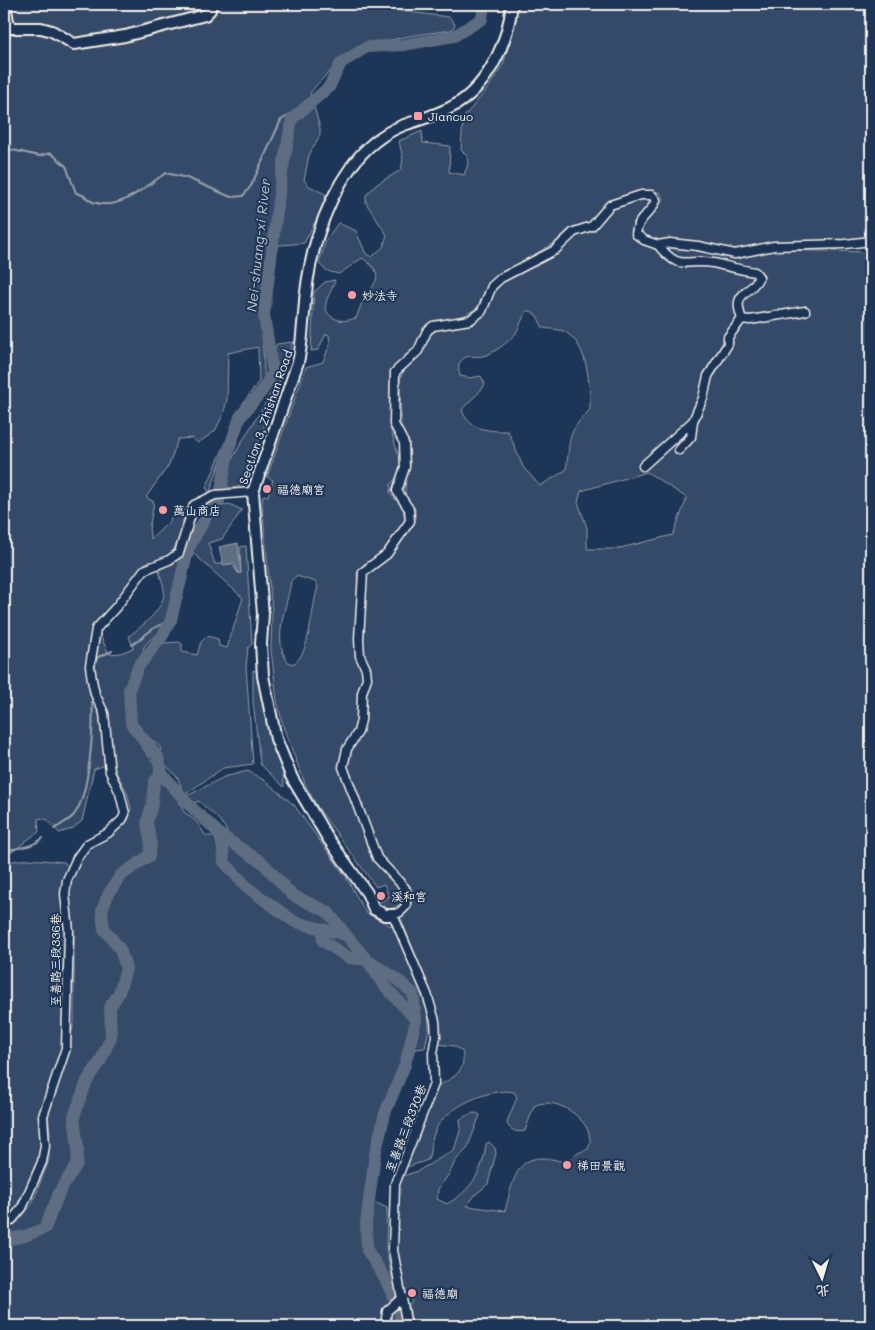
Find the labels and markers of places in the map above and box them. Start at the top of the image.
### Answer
place label: Jiancuo [428,108,473,124]
marker: Jiancuo [412,110,424,122]
place label: 妙法寺 [362,287,398,303]
marker: 妙法寺 [346,289,358,301]
place label: 福德廟宮 [277,481,325,497]
marker: 福德廟宮 [261,483,273,495]
place label: 萬山商店 [173,502,221,518]
marker: 萬山商店 [157,504,169,516]
place label: 溪和宮 [391,888,427,904]
marker: 溪和宮 [375,890,387,902]
place label: 梯田景觀 [577,1157,625,1173]
marker: 梯田景觀 [561,1159,573,1171]
place label: 福德廟 [422,1285,458,1301]
marker: 福德廟 [406,1287,418,1299]

